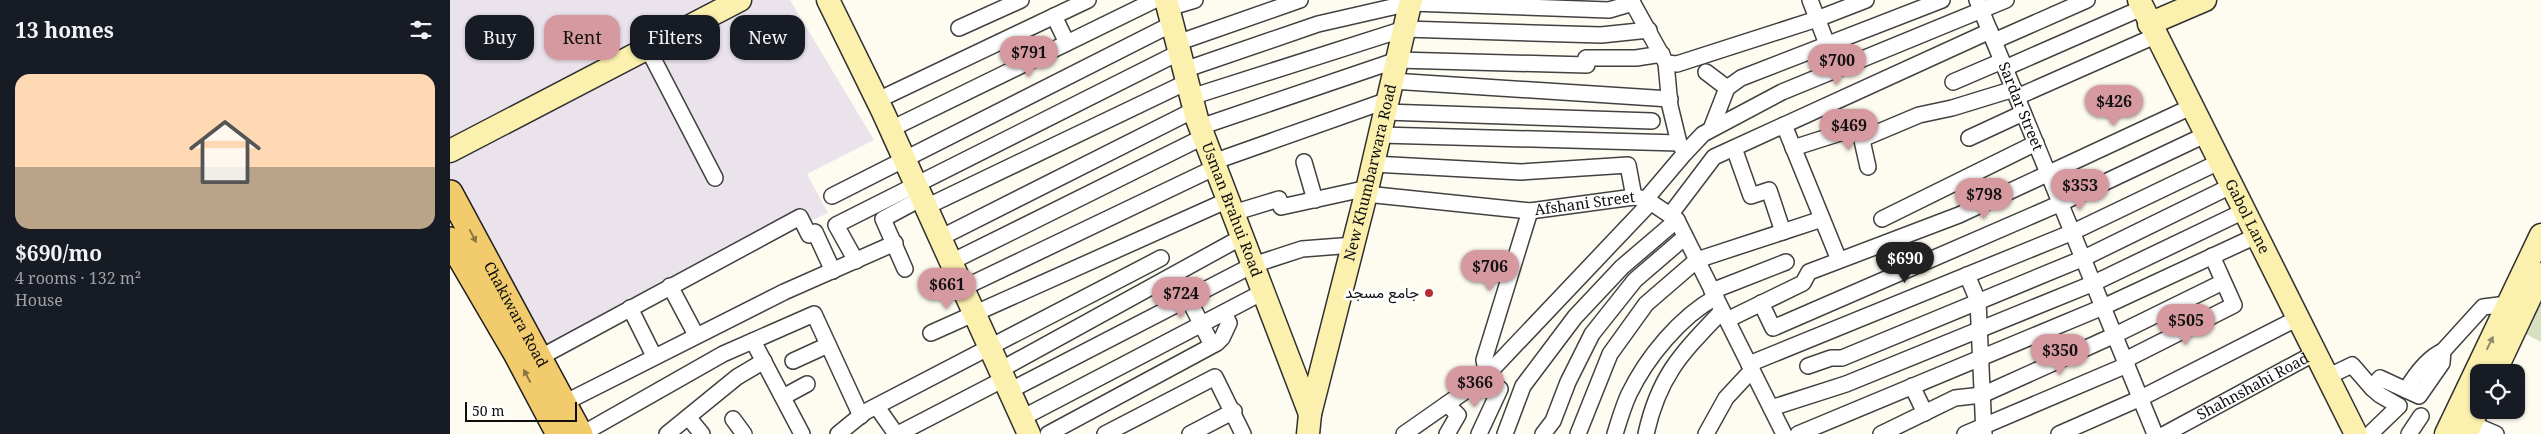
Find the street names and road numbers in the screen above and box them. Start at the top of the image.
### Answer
street label: Sardar Street [1994,59,2049,153]
street label: New Khumbarwara Road [1338,82,1400,263]
street label: Usman Brahui Road [1198,139,1268,279]
street label: Gabol Lane [2221,175,2275,257]
street label: Afshani Street [1533,186,1636,219]
street label: Chakiwara Road [480,258,553,370]
street label: Shahnshahi Road [2193,347,2312,424]

